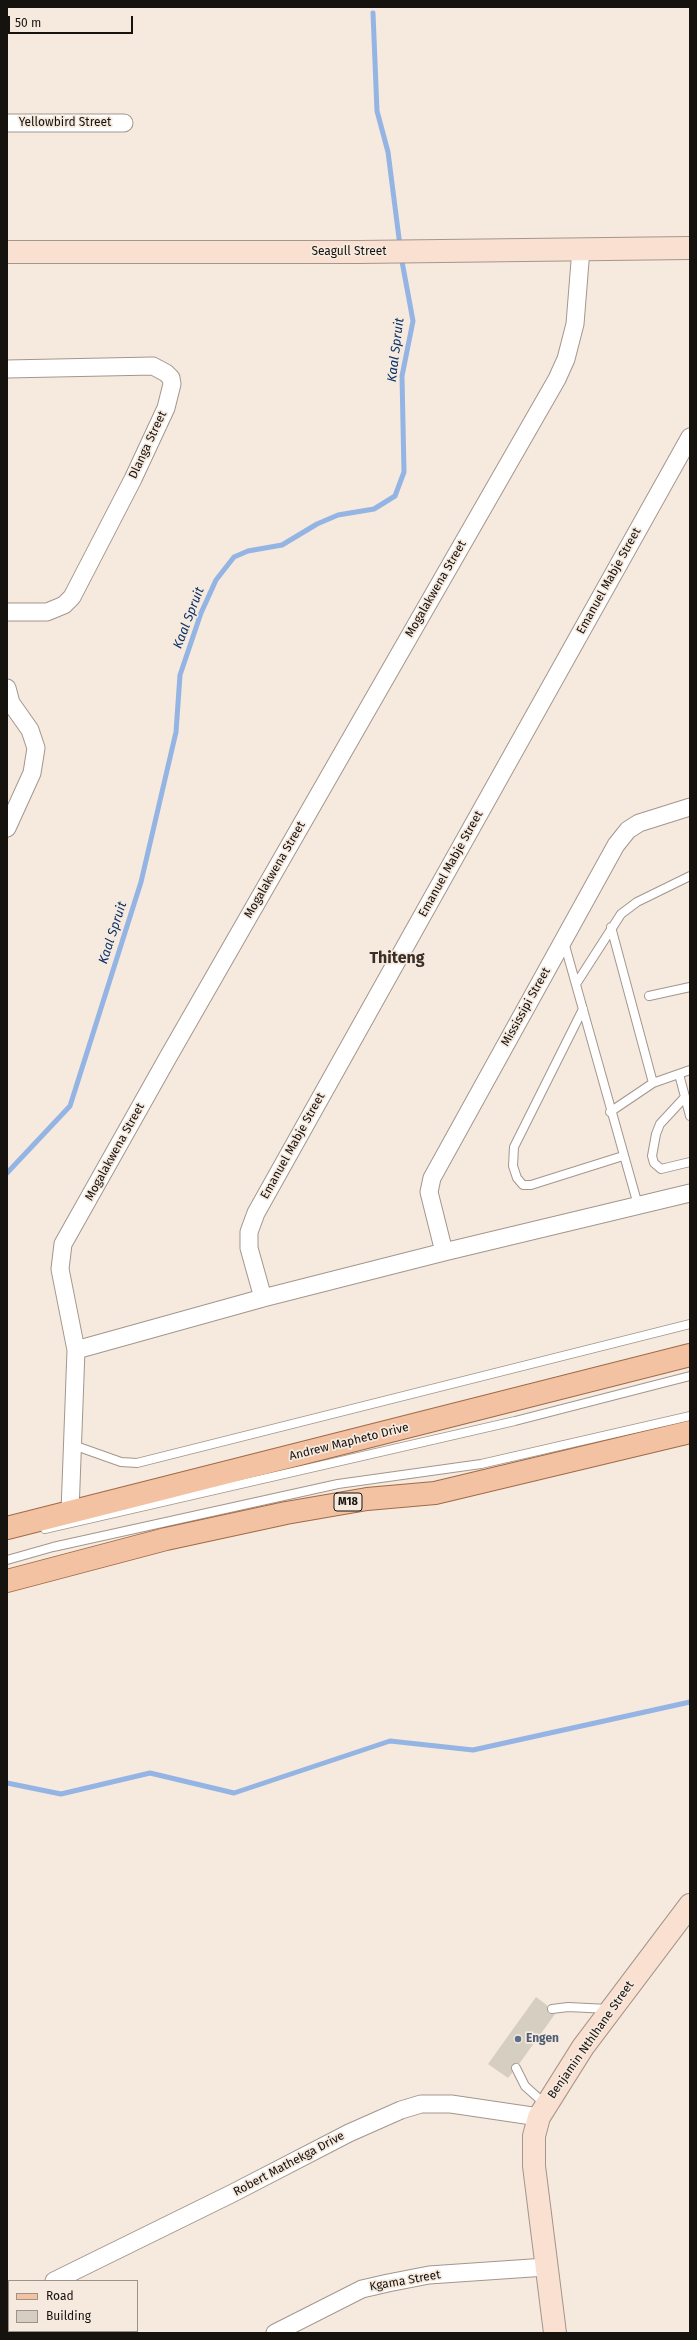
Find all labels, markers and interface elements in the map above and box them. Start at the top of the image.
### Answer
scale bar [10,8,135,34]
text: 50 m [15,16,41,30]
street label: Yellowbird Street [19,116,111,130]
street label: Seagull Street [311,245,387,259]
water label: Kaal Spruit [384,317,408,383]
street label: Dlanga Street [126,409,170,481]
street label: Emanuel Mabje Street [574,525,644,637]
street label: Mogalakwena Street [402,538,470,640]
water label: Kaal Spruit [170,585,208,651]
street label: Emanuel Mabje Street [416,808,486,920]
street label: Mogalakwena Street [241,819,309,921]
water label: Kaal Spruit [96,900,130,966]
district label: Thiteng [369,949,425,969]
street label: Mississipi Street [498,965,554,1049]
street label: Emanuel Mabje Street [258,1090,328,1202]
street label: Mogalakwena Street [82,1101,148,1203]
street label: Andrew Mapheto Drive [288,1420,410,1464]
road number: M18 [334,1493,362,1511]
street label: Benjamin Nthlhane Street [545,1978,637,2102]
place label: Engen [526,2032,559,2046]
marker: Engen [513,2034,523,2044]
street label: Robert Mathekga Drive [231,2129,347,2199]
street label: Kgama Street [368,2268,442,2294]
legend [8,2280,138,2332]
text: Road [46,2289,74,2303]
text: Building [46,2309,91,2323]

